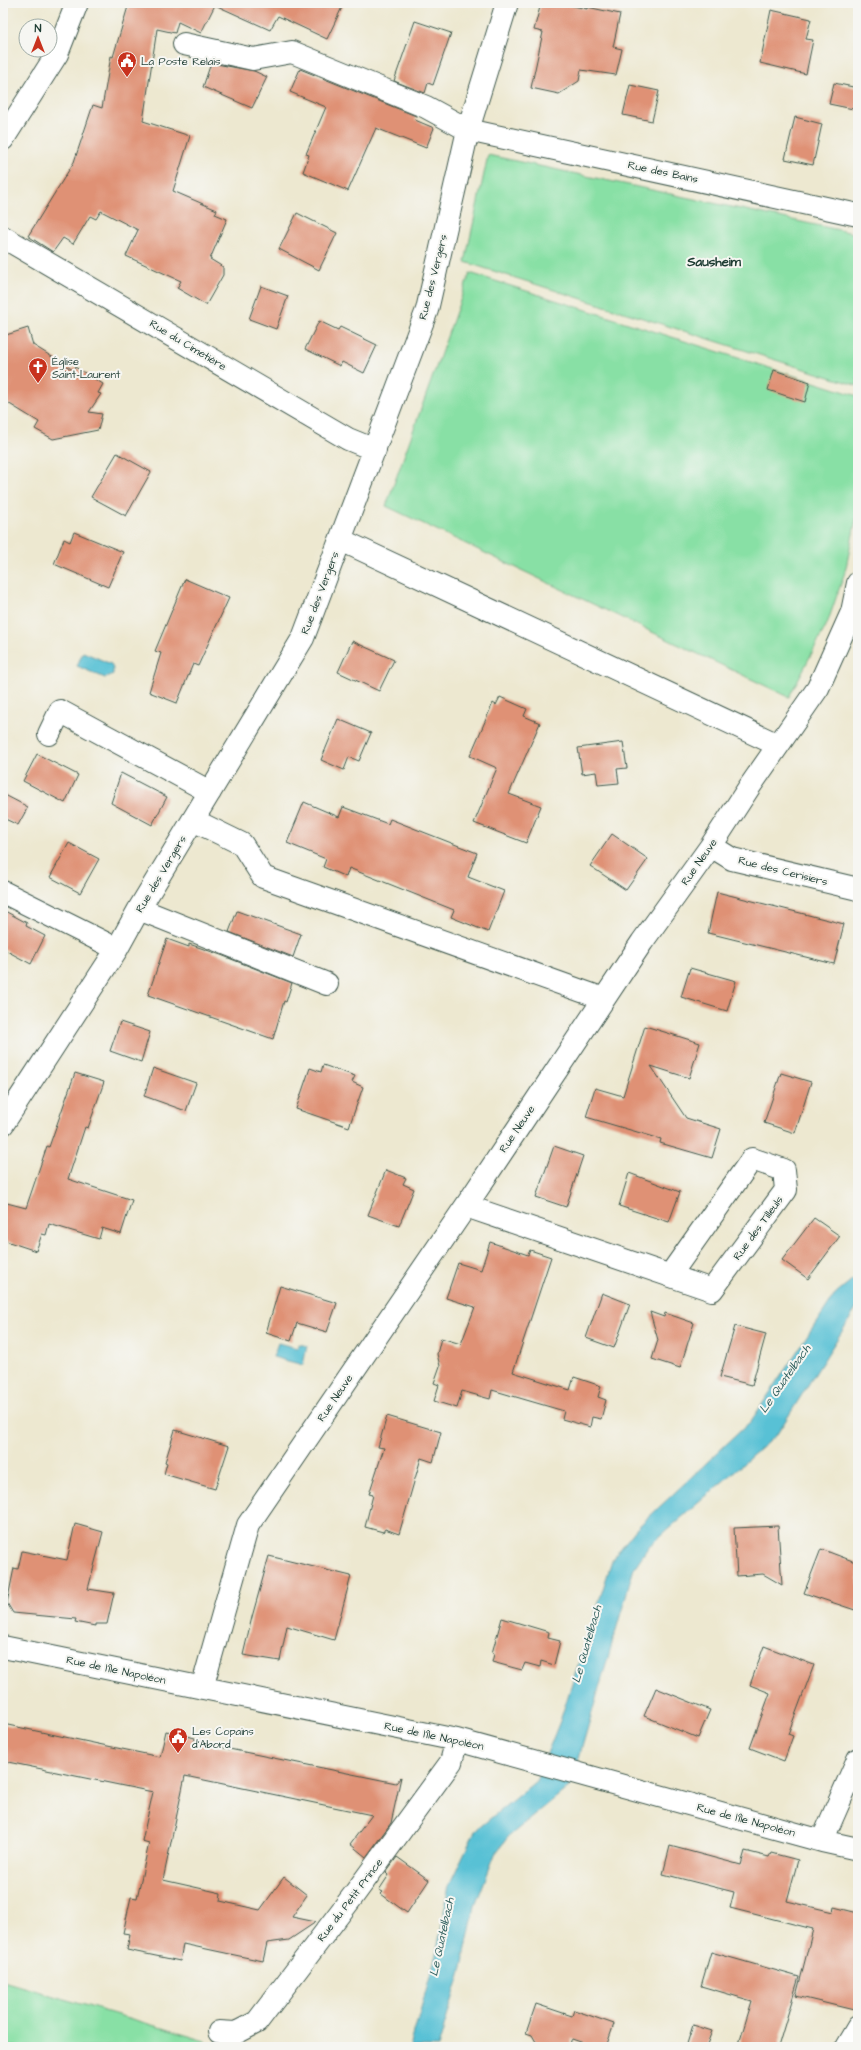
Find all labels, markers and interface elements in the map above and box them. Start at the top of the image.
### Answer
north arrow [18,18,58,58]
text: N [35,21,42,36]
public building icon: La Poste Relais [116,50,138,78]
place label: La Poste Relais [141,54,221,69]
street label: Rue des Bains [627,157,700,187]
street label: Rue des Vergers [415,232,452,321]
district label: Sausheim [686,253,742,271]
street label: Rue du Cimetière [147,316,229,374]
place label: Église Saint-Laurent [52,354,121,382]
church icon: Église Saint-Laurent [27,356,49,384]
street label: Rue des Vergers [297,549,344,637]
street label: Rue des Vergers [132,832,191,916]
street label: Rue Neuve [677,836,721,888]
street label: Rue des Cerisiers [737,853,830,889]
street label: Rue Neuve [496,1102,538,1156]
street label: Rue des Tilleuls [730,1192,787,1263]
water label: Le Quatelbach [755,1341,816,1417]
street label: Rue Neuve [314,1371,356,1425]
water label: Le Quatelbach [568,1602,606,1685]
street label: Rue de l'Île Napoléon [65,1652,168,1688]
street label: Rue de l'Île Napoléon [383,1718,486,1754]
place label: Les Copains d'Abord [192,1724,254,1752]
public building icon: Les Copains d'Abord [167,1726,189,1754]
street label: Rue de l'Île Napoléon [695,1800,797,1840]
street label: Rue du Petit Prince [314,1855,386,1945]
water label: Le Quatelbach [425,1895,459,1978]

